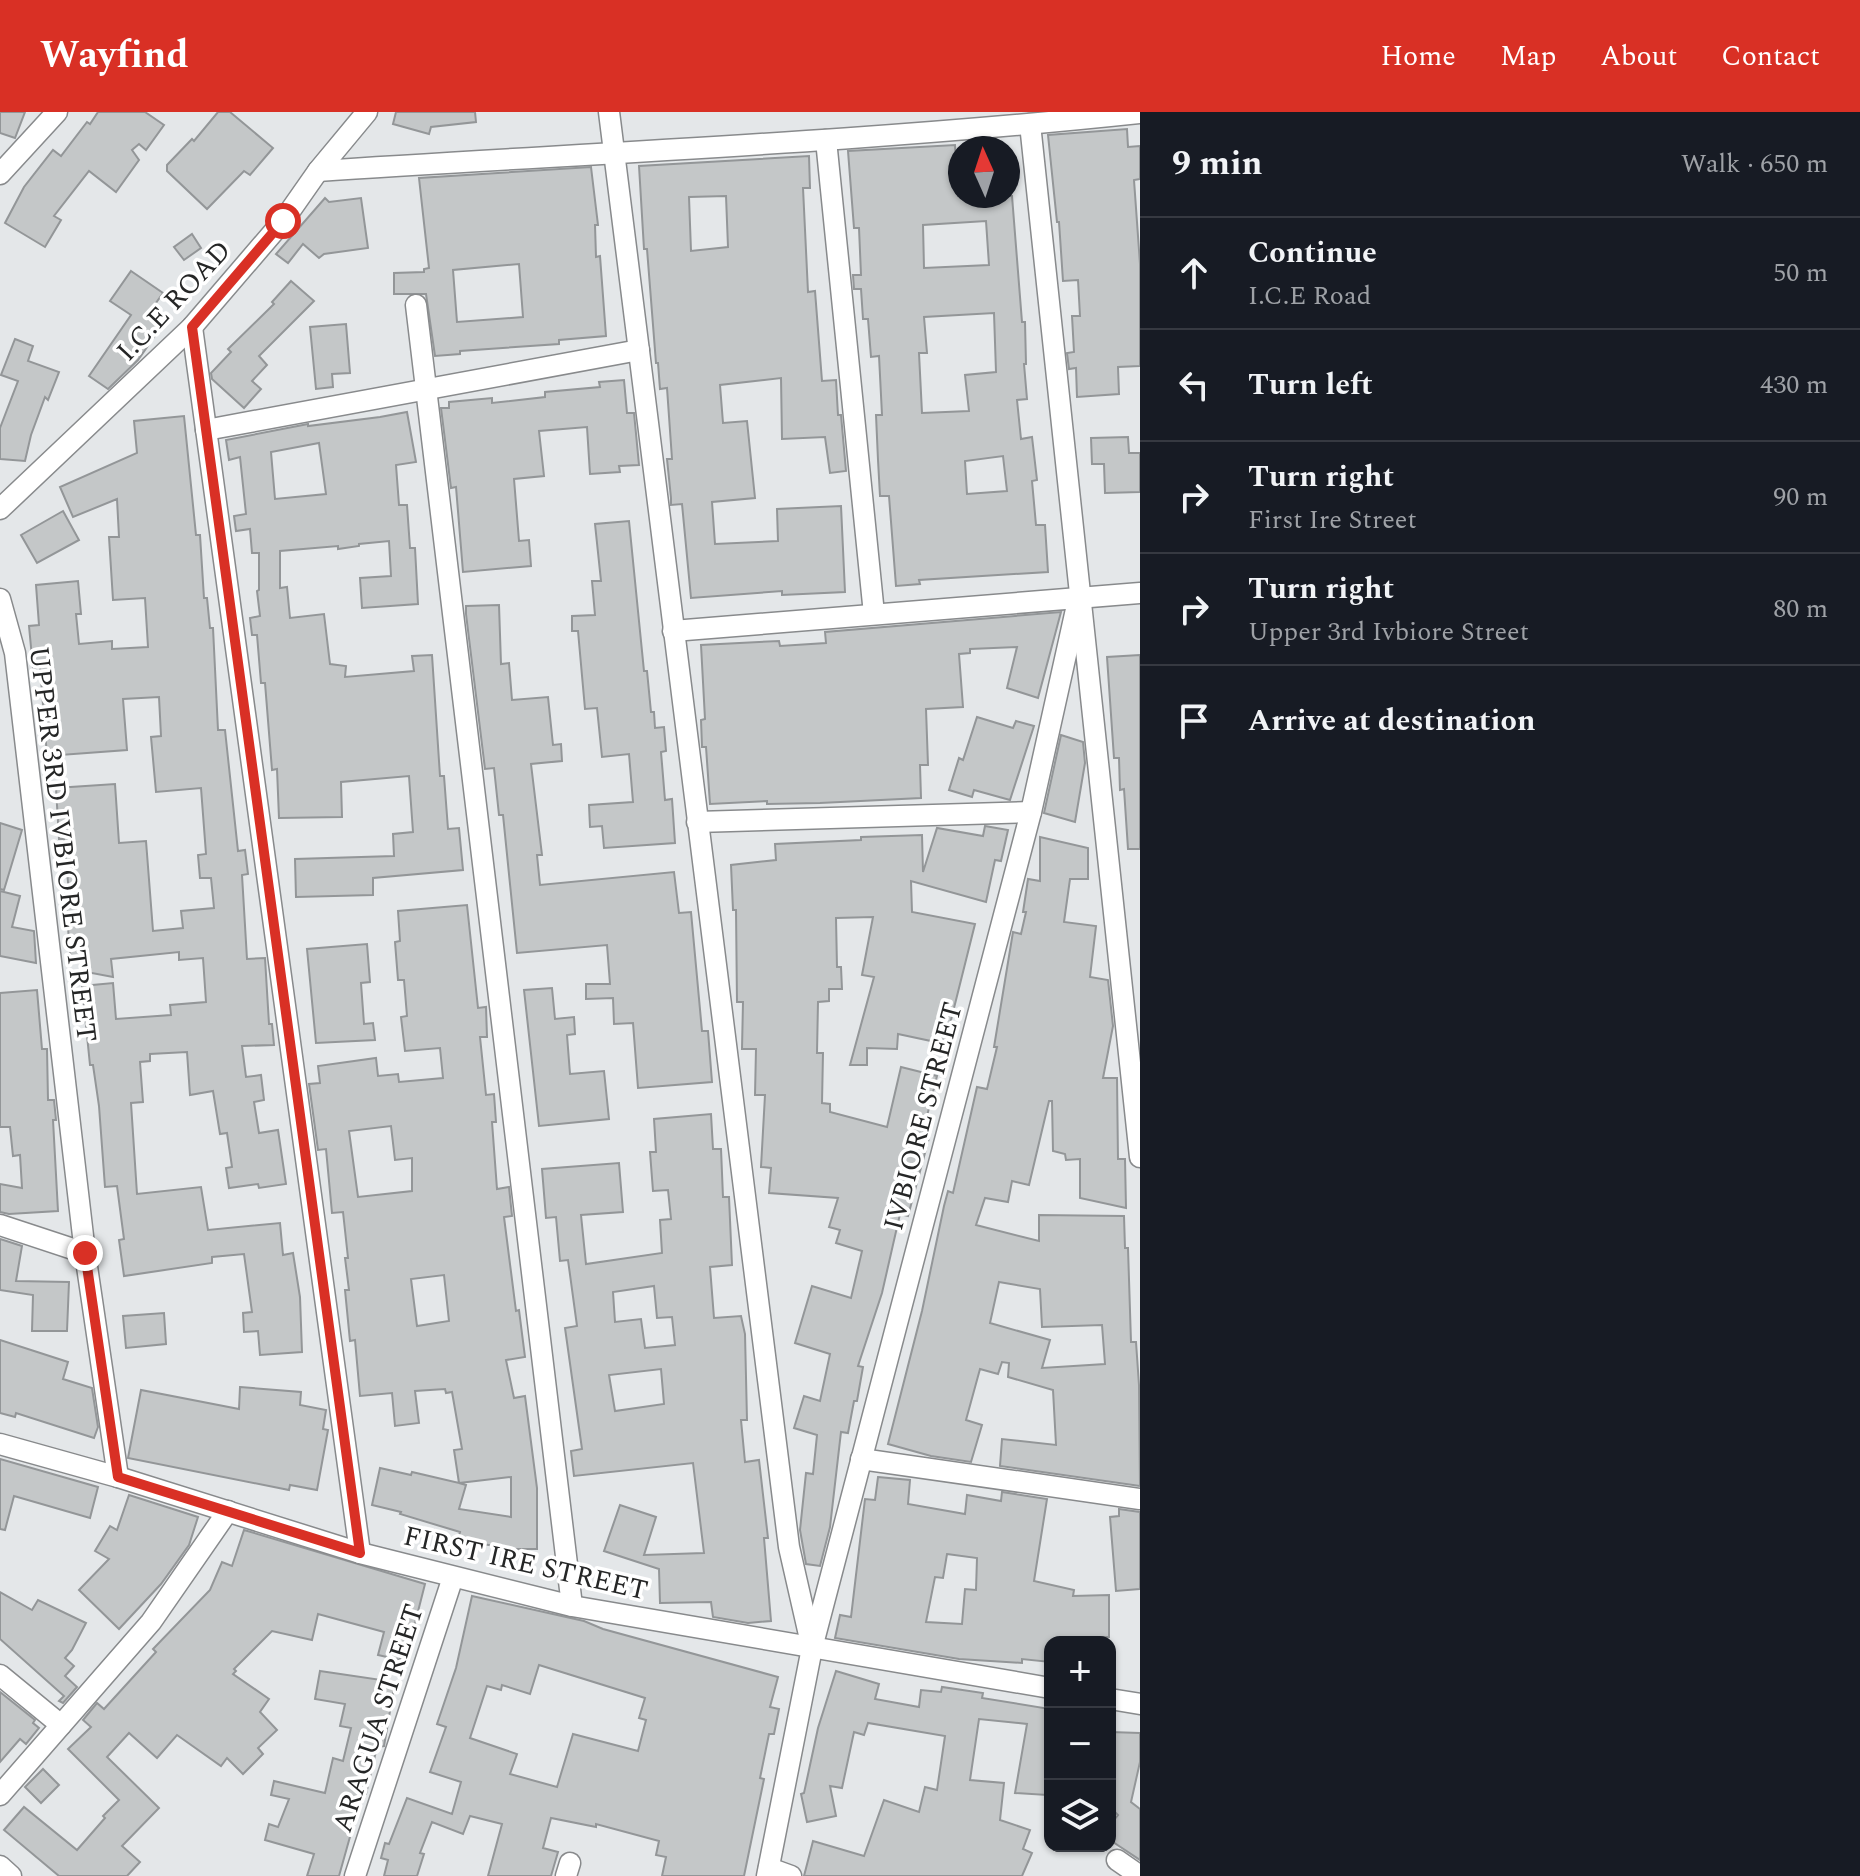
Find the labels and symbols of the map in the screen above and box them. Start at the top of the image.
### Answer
north arrow [948,136,1020,208]
route start [265,203,301,239]
street label: I.C.E ROAD [106,231,242,372]
street label: UPPER 3RD IVBIORE STREET [17,644,108,1044]
street label: IVBIORE STREET [872,997,975,1235]
route end [67,1235,103,1271]
street label: FIRST IRE STREET [399,1514,652,1612]
street label: ARAGUA STREET [321,1599,436,1838]

